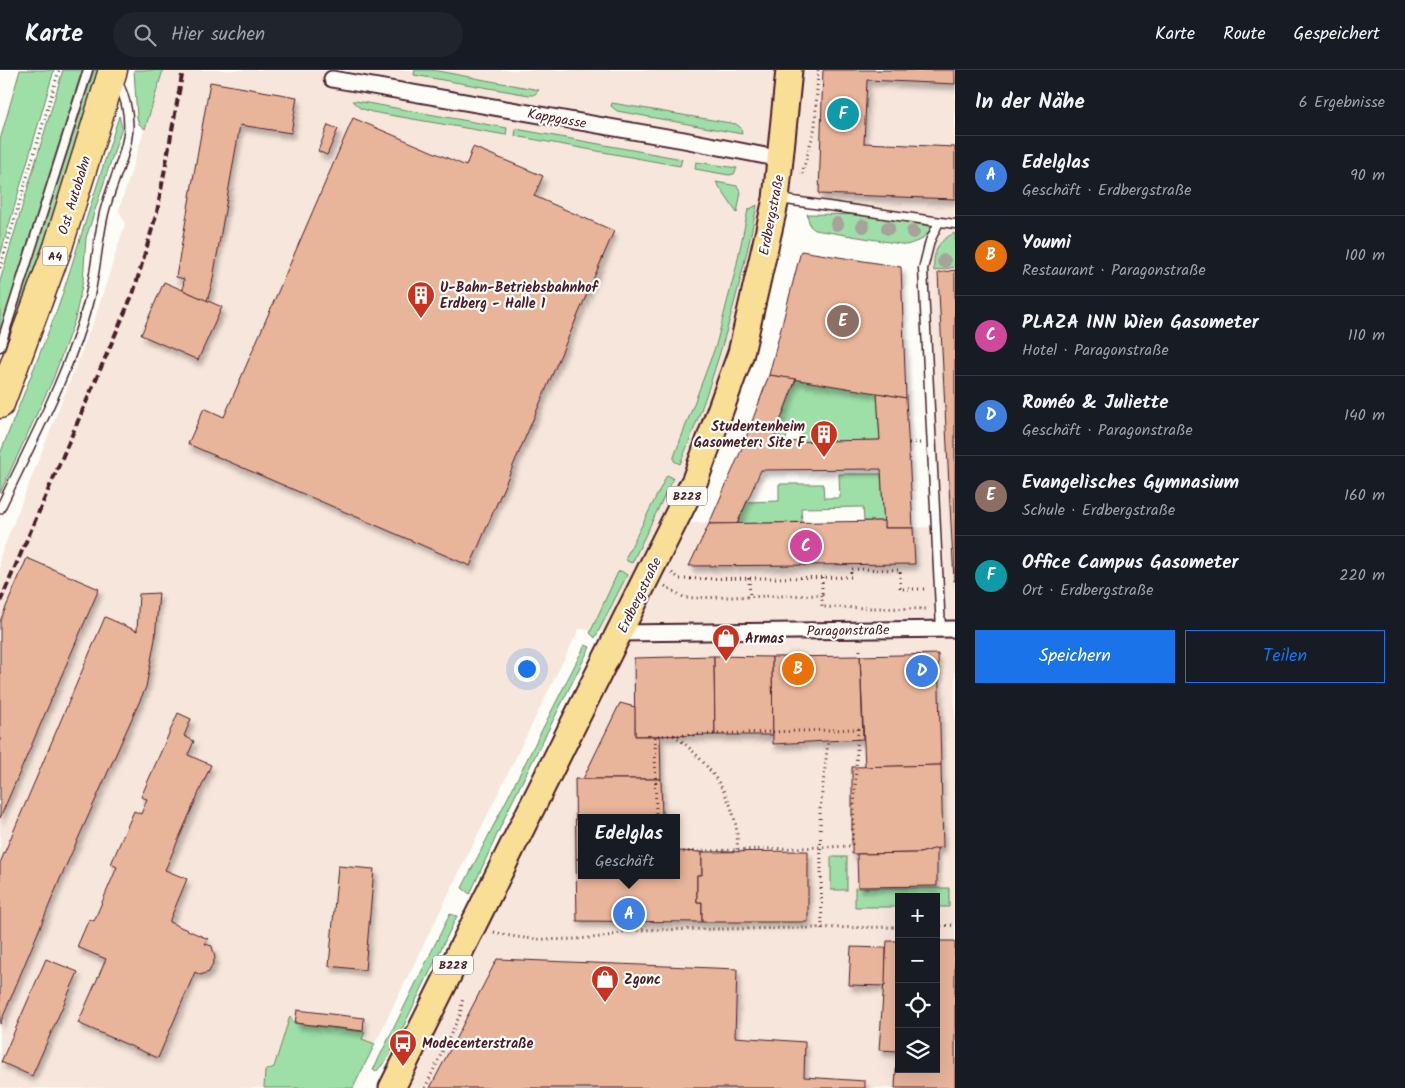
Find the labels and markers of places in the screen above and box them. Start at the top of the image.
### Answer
pin: F [827,95,859,133]
place label: U-Bahn-Betriebsbahnhof Erdberg - Halle 1 [440,277,600,315]
building icon: U-Bahn-Betriebsbahnhof Erdberg - Halle 1 [406,280,436,319]
pin: E [827,302,859,340]
place label: Studentenheim Gasometer: Site F [694,416,806,454]
building icon: Studentenheim Gasometer: Site F [809,419,839,458]
pin: C [790,527,822,565]
shop icon: Armas [711,623,741,662]
place label: Armas [745,628,784,650]
pin: B [782,650,814,688]
pin: D [906,652,938,690]
pin: A [613,895,645,933]
shop icon: Zgonc [590,964,620,1003]
place label: Zgonc [624,969,661,991]
bus stop icon: Modecenterstraße [388,1028,418,1067]
place label: Modecenterstraße [422,1033,533,1055]

